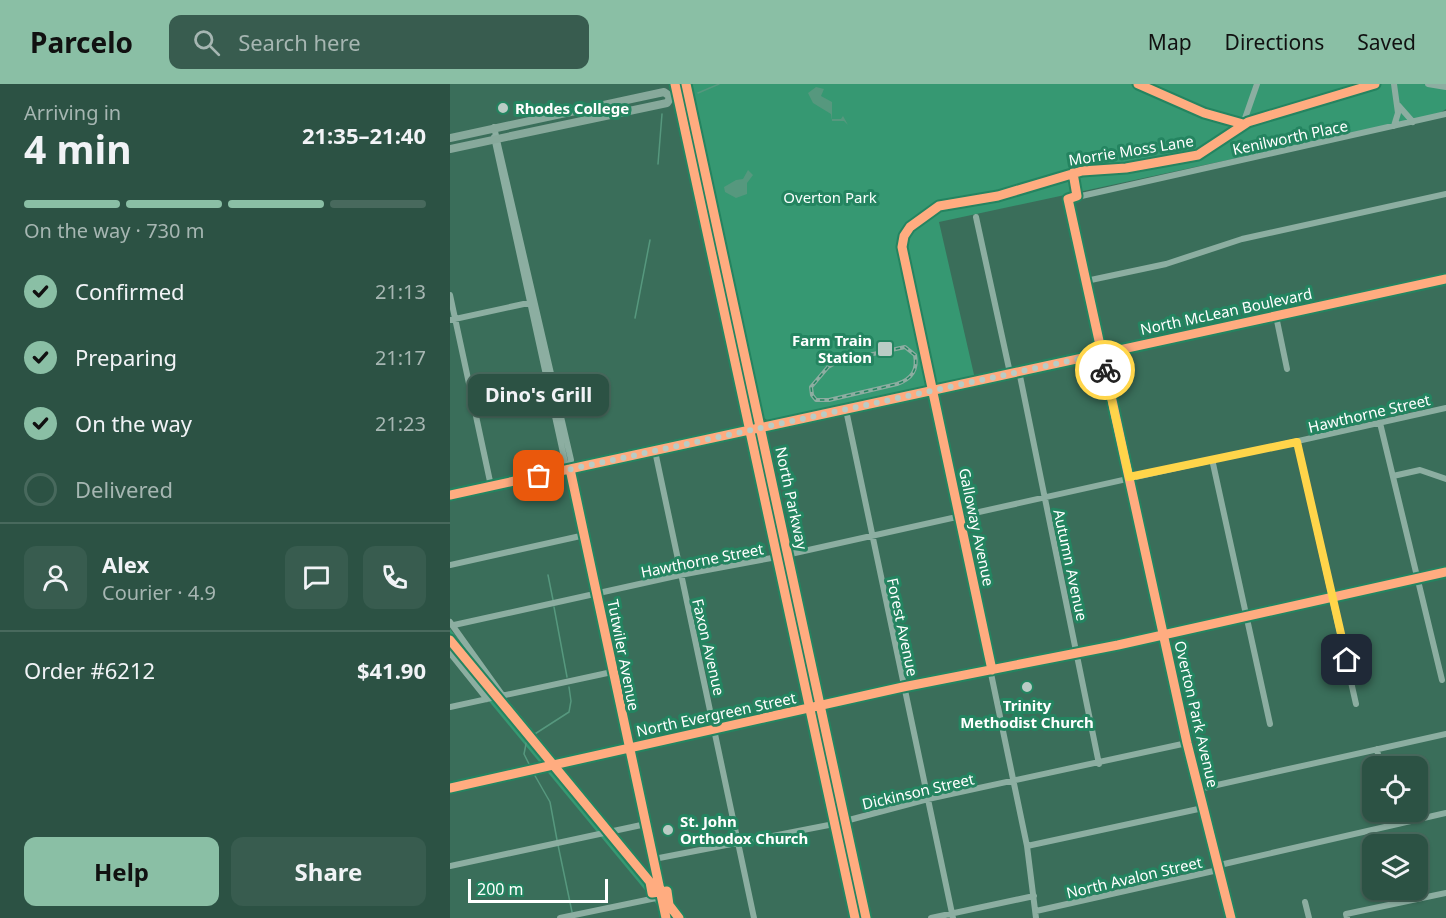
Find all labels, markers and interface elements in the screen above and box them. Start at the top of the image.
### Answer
search box [169,15,589,69]
text: Parcelo [30,23,133,61]
icon: search [190,26,223,59]
text: Search here [238,27,361,57]
text: Map [1148,28,1192,56]
text: Directions [1225,28,1324,56]
text: Saved [1357,28,1416,56]
place label: Rhodes College [515,98,629,118]
text: Arriving in [24,99,121,126]
marker: Rhodes College [496,101,510,115]
street label: Kenilworth Place [1230,115,1350,159]
text: 21:35–21:40 [302,120,426,150]
text: 4 min [24,122,131,175]
street label: Morrie Moss Lane [1067,130,1195,170]
park label: Overton Park [783,187,877,207]
text: On the way · 730 m [24,217,204,244]
icon: check [24,275,57,308]
text: Confirmed [75,276,185,306]
text: 21:13 [375,278,426,305]
street label: North McLean Boulevard [1138,283,1314,339]
place label: Farm Train Station [792,330,872,367]
marker: Farm Train Station [876,340,894,358]
courier [1075,340,1135,400]
icon: check [24,341,57,374]
text: Preparing [75,342,177,372]
text: 21:17 [375,344,426,371]
icon: bike [1089,354,1122,387]
callout: Dino's Grill [469,374,610,416]
text: Dino's Grill [485,381,592,408]
street label: Hawthorne Street [1306,389,1433,437]
icon: check [24,407,57,440]
text: On the way [75,408,192,438]
text: 21:23 [375,410,426,437]
street label: North Parkway [771,445,813,552]
pin [513,450,564,501]
icon: bag [522,459,555,492]
street label: Galloway Avenue [955,466,999,588]
text: Delivered [75,474,173,504]
street label: Autumn Avenue [1049,507,1093,623]
street label: Hawthorne Street [639,538,766,582]
button: person [24,546,87,609]
button: chat [285,546,348,609]
button: phone [363,546,426,609]
text: Alex [102,549,149,579]
street label: Forest Avenue [883,576,923,678]
text: Courier · 4.9 [102,579,216,606]
street label: Faxon Avenue [688,597,730,697]
street label: Tutwiler Avenue [603,598,645,712]
pin [1321,634,1372,685]
street label: Overton Park Avenue [1170,639,1224,789]
icon: home [1330,643,1363,676]
text: Order #6212 [24,655,155,685]
text: $41.90 [357,655,426,685]
marker: Trinity Methodist Church [1020,680,1034,694]
street label: North Evergreen Street [634,687,798,741]
place label: Trinity Methodist Church [960,695,1094,732]
map controls [1362,756,1428,900]
button: locate [1362,756,1428,822]
street label: Dickinson Street [860,768,977,814]
place label: St. John Orthodox Church [680,811,808,848]
marker: St. John Orthodox Church [661,823,675,837]
button: layers [1362,834,1428,900]
button: Help [24,837,219,906]
button: Share [231,837,426,906]
street label: North Avalon Street [1064,852,1204,902]
scale bar [468,876,608,904]
text: 200 m [477,878,524,900]

